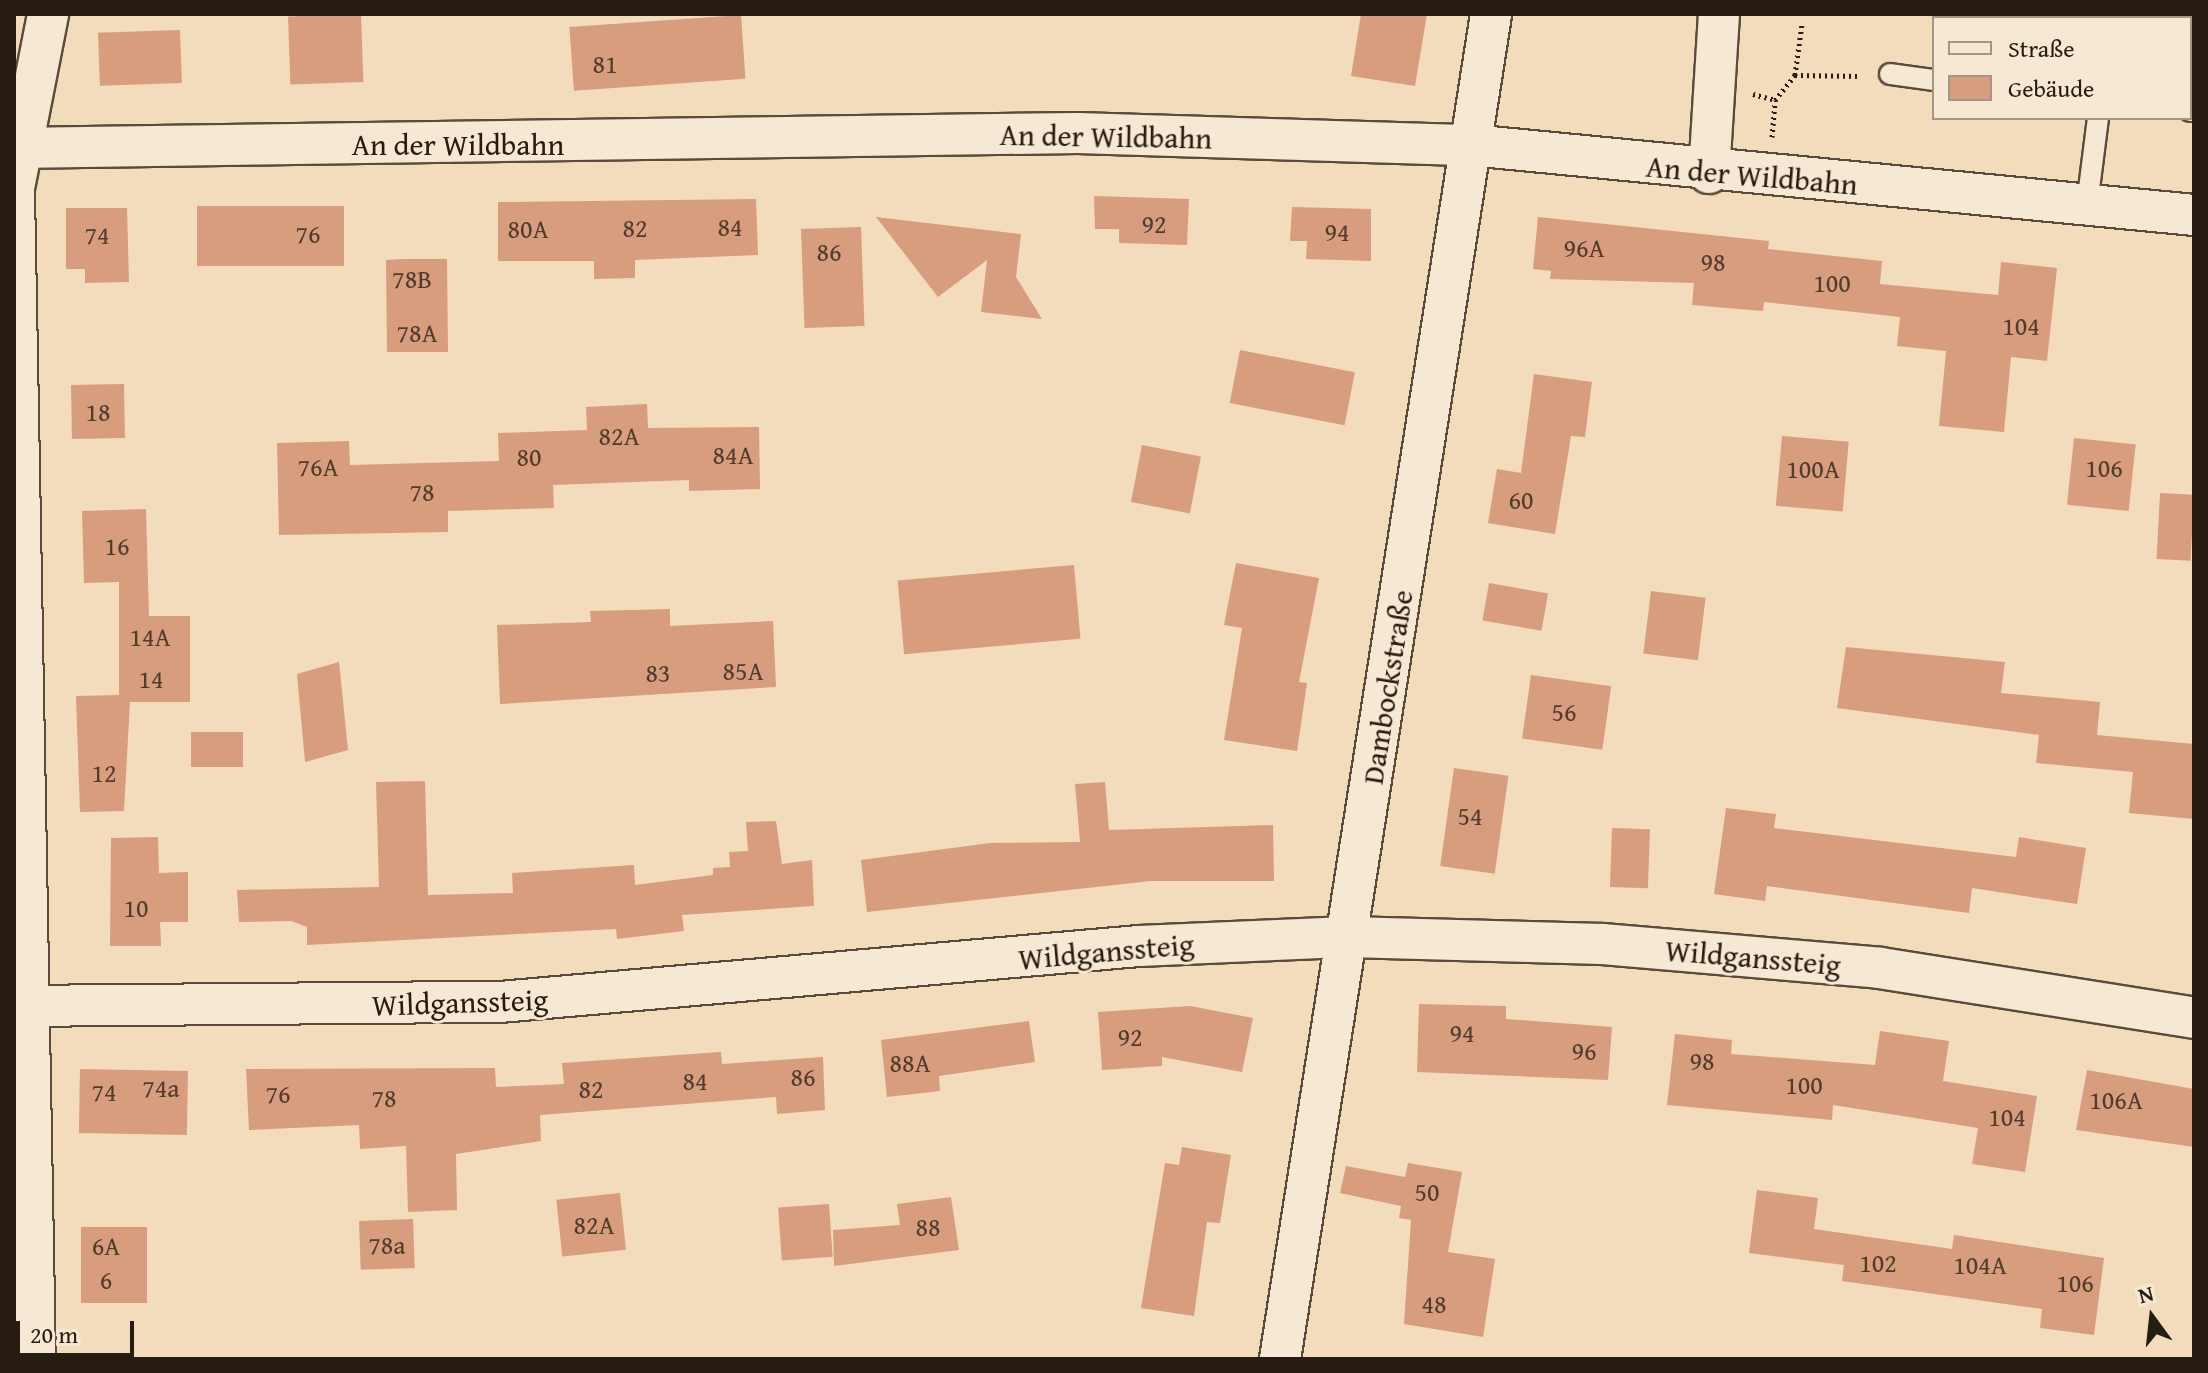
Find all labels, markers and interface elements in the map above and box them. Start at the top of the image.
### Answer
legend [1932,16,2192,120]
text: Straße [2008,31,2075,66]
house number: 81 [592,48,618,80]
text: Gebäude [2008,71,2094,106]
street label: An der Wildbahn [999,116,1213,156]
street label: An der Wildbahn [352,126,564,162]
street label: An der Wildbahn [1645,148,1859,202]
house number: 92 [1141,208,1167,240]
house number: 84 [717,211,743,243]
house number: 82 [622,212,648,244]
house number: 80A [508,213,548,245]
house number: 94 [1324,216,1350,248]
house number: 76 [295,218,321,250]
house number: 74 [84,219,110,251]
house number: 96A [1564,232,1604,264]
house number: 86 [816,236,842,268]
house number: 98 [1700,246,1726,278]
house number: 78B [392,263,432,295]
house number: 100 [1813,267,1851,299]
house number: 104 [2002,310,2040,342]
house number: 78A [397,317,437,349]
house number: 18 [85,396,111,428]
house number: 82A [599,420,639,452]
house number: 84A [713,439,753,471]
house number: 80 [516,441,542,473]
house number: 76A [298,451,338,483]
house number: 106 [2085,452,2123,484]
house number: 100A [1786,453,1840,485]
house number: 78 [409,476,435,508]
house number: 60 [1508,484,1534,516]
house number: 16 [104,530,130,562]
street label: Dambockstraße [1354,587,1420,787]
house number: 14A [130,621,170,653]
house number: 85A [723,655,763,687]
house number: 83 [645,657,671,689]
house number: 14 [138,663,164,695]
house number: 56 [1551,696,1577,728]
house number: 12 [91,757,117,789]
house number: 54 [1457,800,1483,832]
house number: 10 [123,892,149,924]
street label: Wildganssteig [1017,925,1195,977]
street label: Wildganssteig [1664,931,1842,983]
street label: Wildganssteig [371,981,549,1023]
house number: 94 [1449,1017,1475,1049]
house number: 92 [1117,1021,1143,1053]
house number: 96 [1571,1035,1597,1067]
house number: 98 [1689,1045,1715,1077]
house number: 88A [890,1047,930,1079]
house number: 86 [790,1061,816,1093]
house number: 84 [682,1065,708,1097]
house number: 100 [1785,1069,1823,1101]
house number: 74a [142,1072,180,1104]
house number: 82 [578,1073,604,1105]
house number: 74 [91,1076,117,1108]
house number: 76 [265,1078,291,1110]
house number: 78 [371,1082,397,1114]
house number: 106A [2089,1084,2143,1116]
house number: 104 [1988,1101,2026,1133]
house number: 50 [1414,1176,1440,1208]
house number: 82A [574,1209,614,1241]
house number: 88 [915,1211,941,1243]
house number: 78a [368,1229,406,1261]
house number: 6A [92,1230,120,1262]
house number: 102 [1859,1247,1897,1279]
house number: 104A [1953,1249,2007,1281]
house number: 6 [100,1264,112,1296]
house number: 106 [2056,1267,2094,1299]
text: N [2135,1276,2157,1311]
north arrow [2112,1277,2192,1357]
house number: 48 [1421,1288,1447,1320]
scale bar [20,1305,138,1355]
text: 20 m [30,1317,78,1352]

